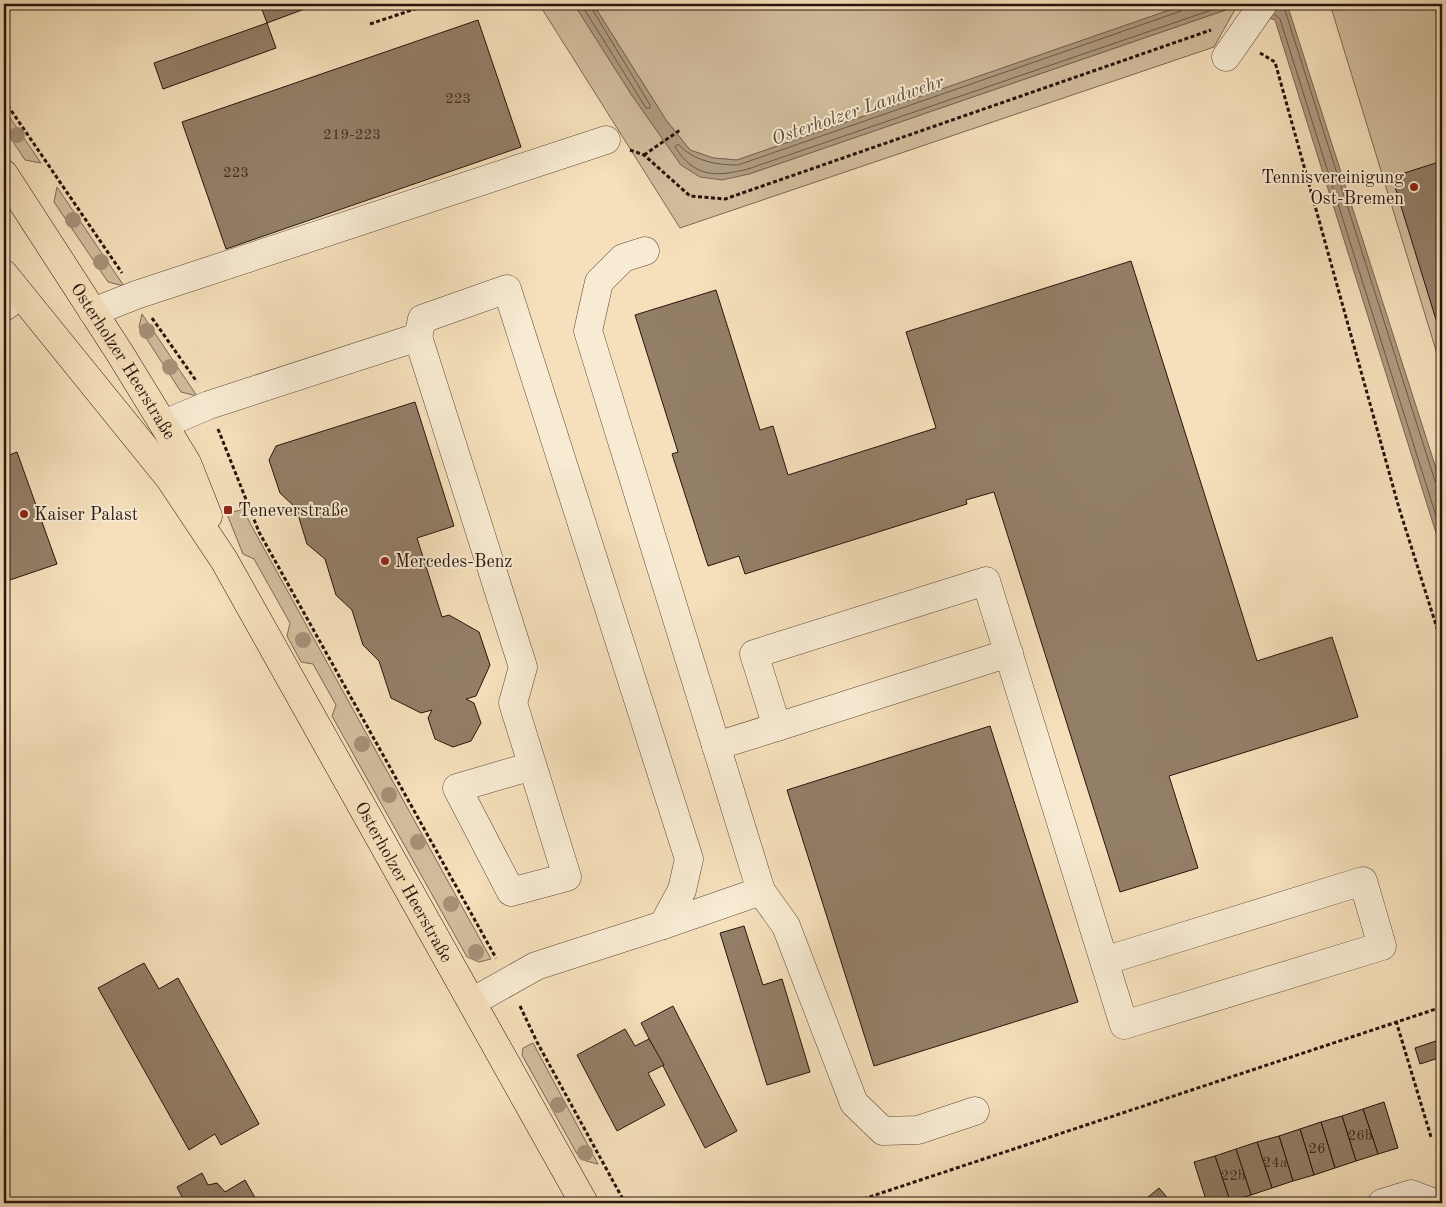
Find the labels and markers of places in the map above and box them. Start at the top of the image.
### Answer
place label: Tennisvereinigung Ost-Bremen [1261,169,1404,208]
marker: Tennisvereinigung Ost-Bremen [1408,181,1420,193]
place label: Teneverstraße [238,502,348,520]
marker: Teneverstraße [222,504,234,516]
place label: Kaiser Palast [34,506,138,524]
marker: Kaiser Palast [18,508,30,520]
place label: Mercedes-Benz [395,553,512,571]
marker: Mercedes-Benz [379,555,391,567]

